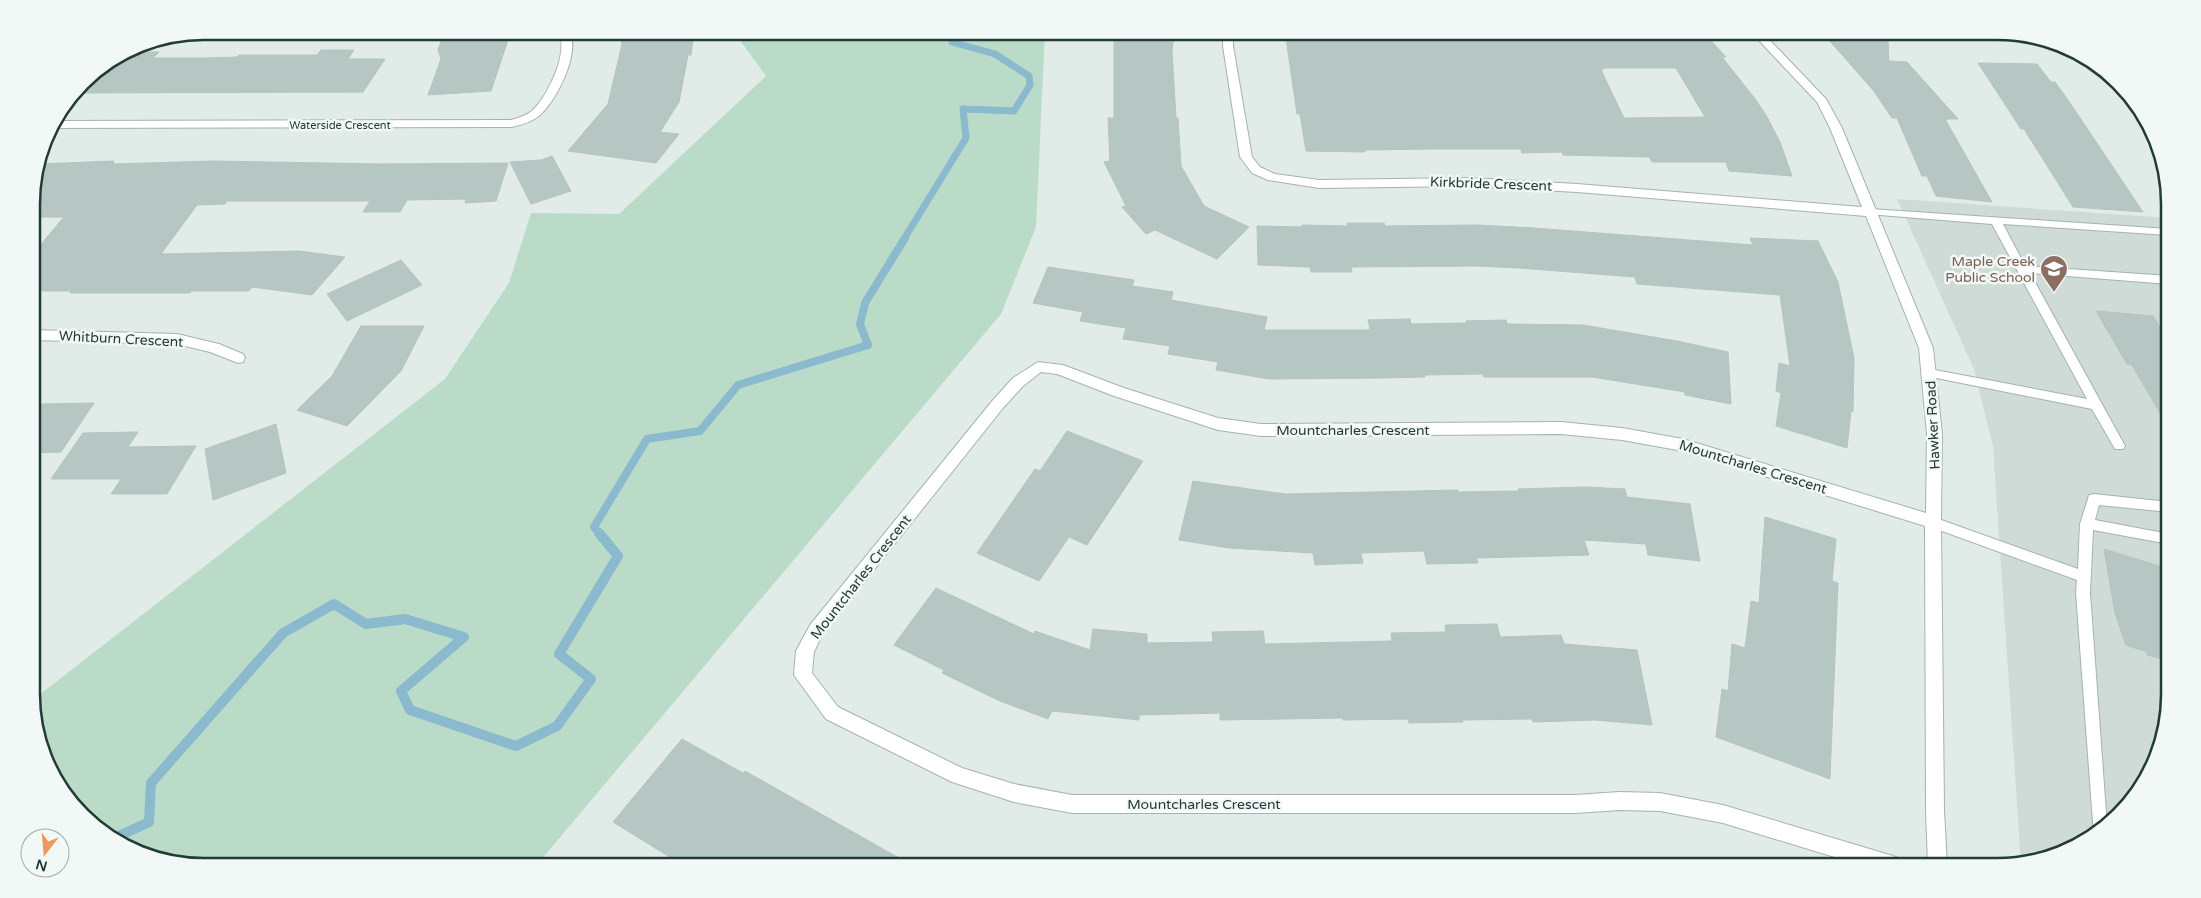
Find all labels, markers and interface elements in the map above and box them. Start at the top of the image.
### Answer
street label: Waterside Crescent [289,119,391,132]
street label: Kirkbride Crescent [1430,173,1553,195]
place label: Maple Creek Public School [1945,253,2035,286]
school or university icon: Maple Creek Public School [2039,254,2069,293]
street label: Whitburn Crescent [58,327,184,351]
street label: Hawker Road [1922,380,1944,470]
street label: Mountcharles Crescent [1276,422,1430,439]
street label: Mountcharles Crescent [1677,436,1829,498]
street label: Mountcharles Crescent [807,511,915,643]
street label: Mountcharles Crescent [1127,796,1281,813]
north arrow [20,828,70,878]
text: N [34,855,49,875]

